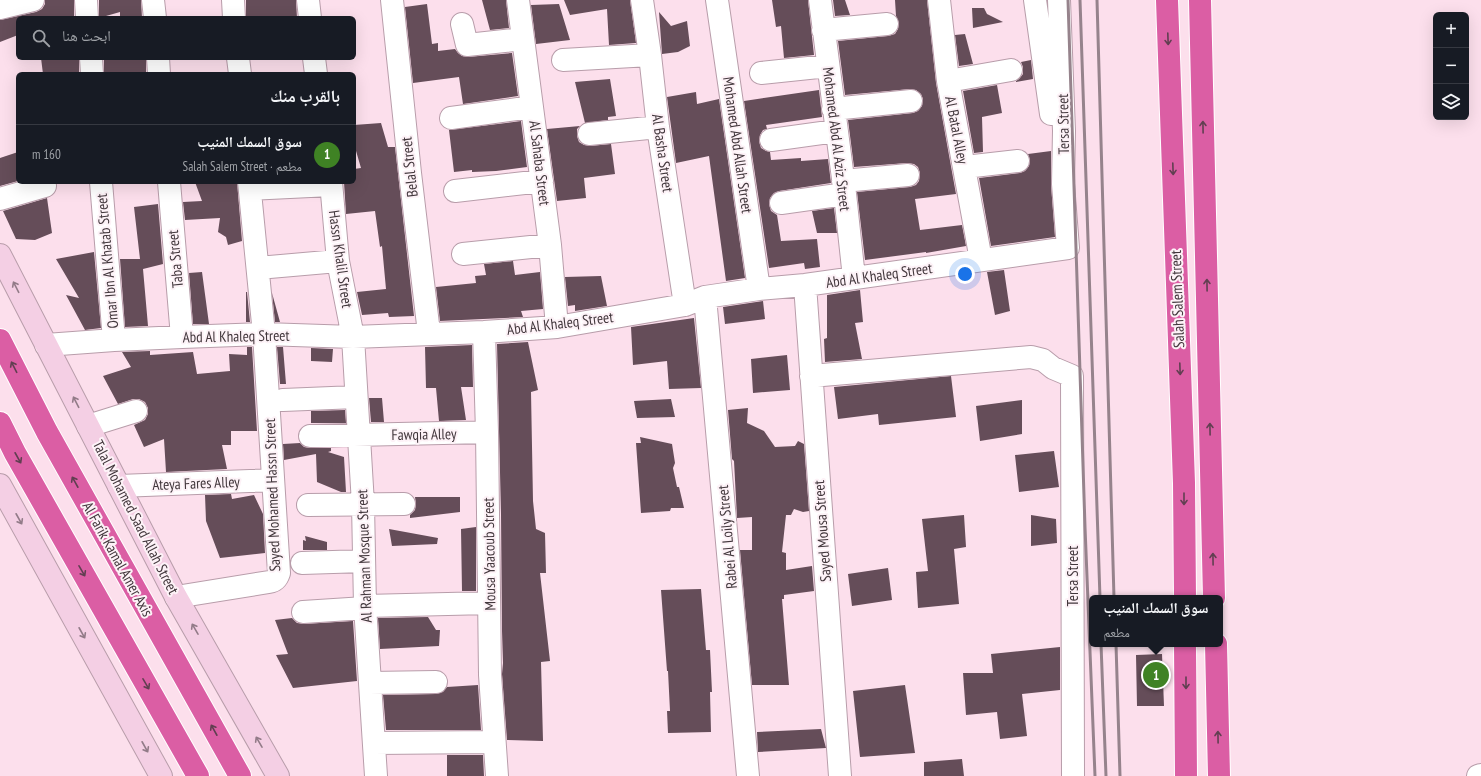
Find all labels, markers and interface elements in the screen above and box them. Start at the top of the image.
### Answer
map controls [1433,12,1469,120]
button: + [1433,12,1469,48]
search box [16,16,356,60]
text: ابحث هنا [62,26,111,45]
icon: search [30,27,52,49]
one-way arrow [1164,32,1172,45]
button: − [1433,48,1469,84]
street label: Mohamed Abd Al Aziz Street [819,66,855,212]
street label: Mohamed Abd Allah Street [719,76,757,214]
button: layers [1433,84,1469,120]
text: بالقرب منك [270,85,340,107]
street label: Tersa Street [1053,93,1073,155]
street label: Al Batal Alley [941,94,973,166]
street label: Al Basha Street [648,113,678,193]
street label: Al Sahaba Street [525,119,555,207]
one-way arrow [1199,121,1207,134]
text: سوق السمك المنيب [197,132,302,151]
street label: Belal Street [396,136,422,198]
text: 160 m [32,146,61,163]
text: 1 [324,146,330,163]
text: مطعم · Salah Salem Street [183,158,302,175]
one-way arrow [1169,162,1177,175]
street label: Omar Ibn Al Khatab Street [92,193,122,329]
street label: Hassn Khalil Street [325,209,357,309]
street label: Taba Street [163,229,187,289]
street label: Salah Salem Street [1166,250,1188,348]
street label: Abd Al Khaleq Street [825,258,933,292]
your location [955,264,975,284]
one-way arrow [1203,279,1211,292]
one-way arrow [12,281,19,293]
street label: Abd Al Khaleq Street [506,307,614,339]
street label: Abd Al Khaleq Street [182,326,290,346]
one-way arrow [10,362,17,374]
one-way arrow [1176,362,1184,375]
one-way arrow [72,396,79,408]
street label: Sayed Mohamed Hassn Street [260,418,284,572]
one-way arrow [1206,423,1214,436]
street label: Fawqia Alley [391,424,457,444]
street label: Talal Mohamed Saad Allah Street [89,437,183,597]
one-way arrow [14,452,22,464]
street label: Ateya Fares Alley [152,472,240,494]
one-way arrow [70,476,78,488]
street label: Sayed Mousa Street [809,480,835,582]
street label: Rabei Al Loily Street [713,484,741,590]
street label: Al Rahman Mosque Street [352,489,376,623]
one-way arrow [1180,492,1188,505]
street label: Mousa Yaacoub Street [479,497,499,611]
street label: Al Farik Kamal Amer Axis [79,498,157,620]
one-way arrow [15,513,23,525]
street label: Tersa Street [1063,546,1082,606]
one-way arrow [1210,553,1217,566]
one-way arrow [79,565,86,577]
popup [1089,595,1223,647]
text: سوق السمك المنيب [1104,598,1208,617]
one-way arrow [190,623,198,635]
text: مطعم [1104,624,1130,641]
one-way arrow [78,627,86,639]
pin: 1 [1143,660,1169,690]
one-way arrow [1182,676,1190,689]
one-way arrow [143,678,151,690]
one-way arrow [209,724,217,736]
one-way arrow [1214,731,1222,744]
one-way arrow [254,736,262,748]
one-way arrow [141,741,149,753]

